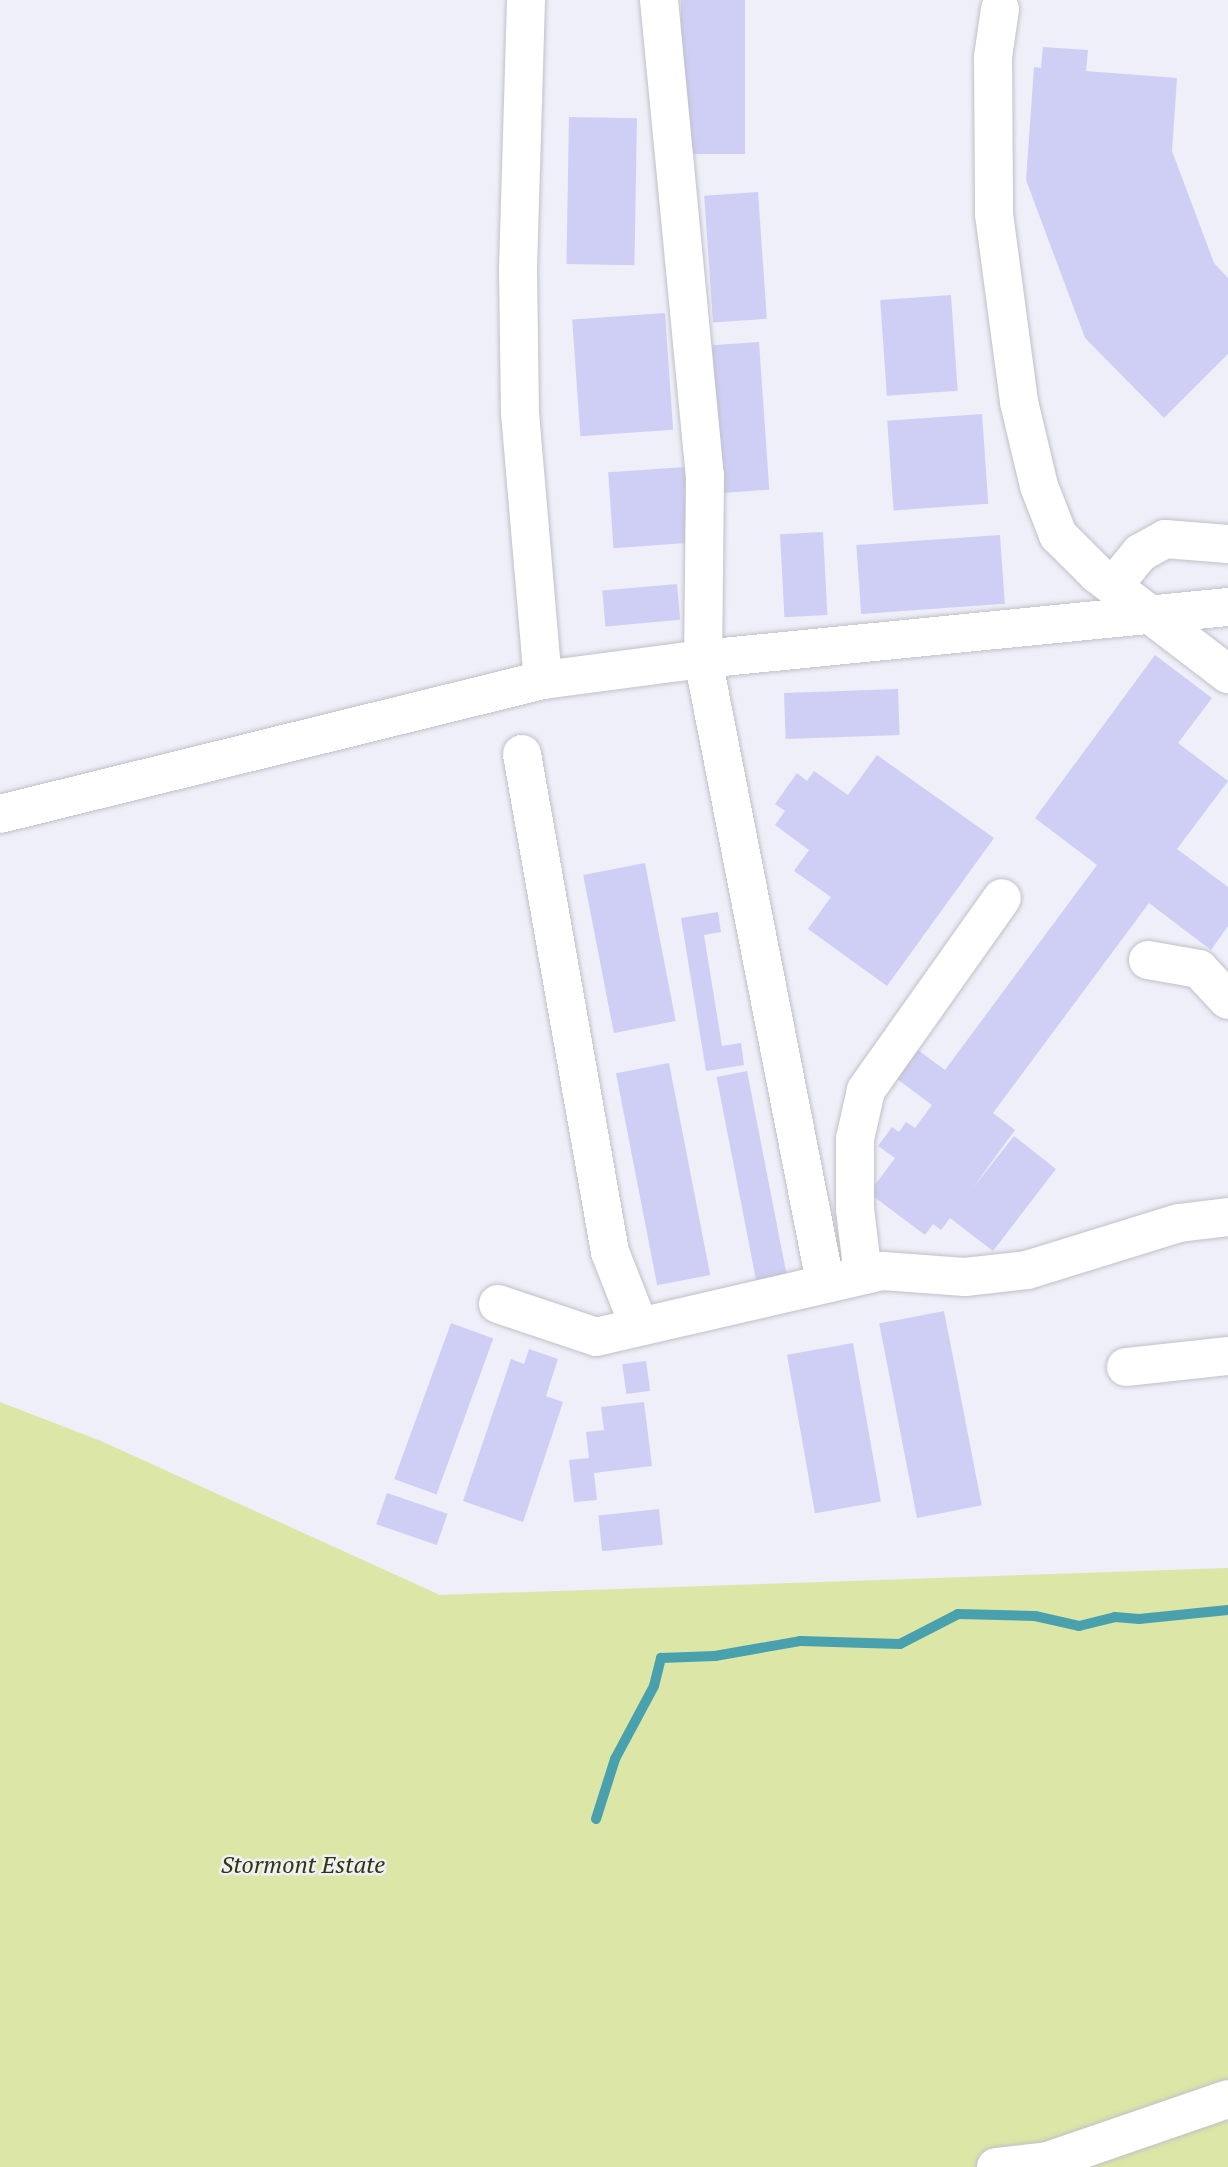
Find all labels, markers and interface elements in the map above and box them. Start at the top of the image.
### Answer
park label: Stormont Estate [221,1851,385,1879]

